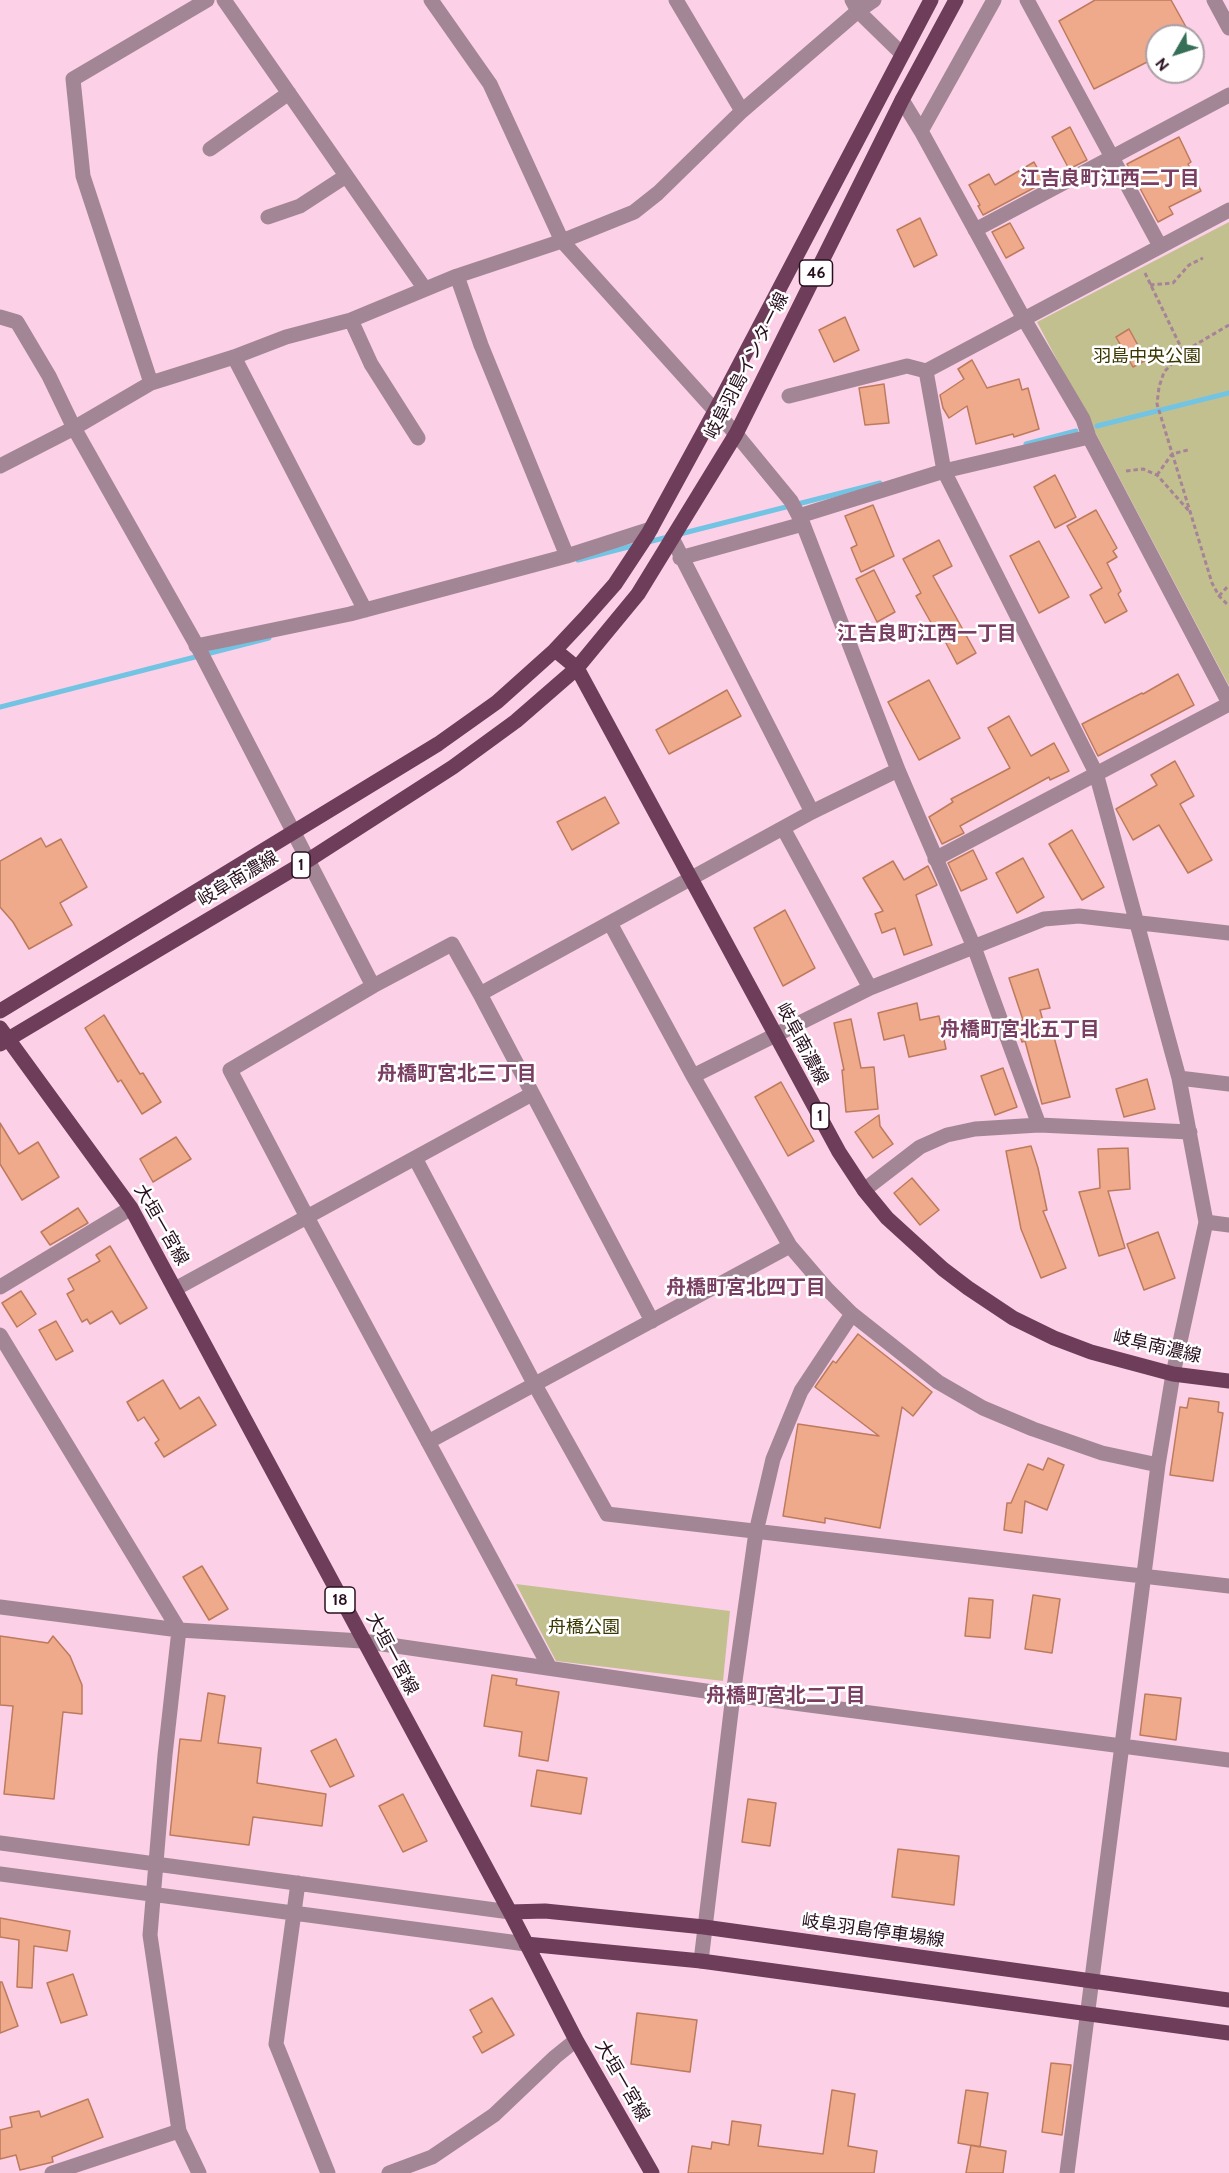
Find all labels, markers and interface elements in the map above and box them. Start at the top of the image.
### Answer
north arrow [1145,24,1205,84]
text: N [1151,54,1173,75]
district label: 江吉良町江西二丁目 [1020,167,1200,191]
road number: 46 [800,260,832,286]
street label: 岐阜羽島インター線 [701,289,793,443]
park label: 羽島中央公園 [1093,346,1201,368]
district label: 江吉良町江西一丁目 [837,622,1017,646]
street label: 岐阜南濃線 [194,847,282,911]
road number: 1 [292,852,310,878]
street label: 岐阜南濃線 [771,999,833,1089]
district label: 舟橋町宮北五丁目 [940,1018,1100,1042]
district label: 舟橋町宮北三丁目 [377,1062,537,1086]
road number: 1 [811,1103,829,1129]
street label: 大垣一宮線 [129,1181,193,1269]
district label: 舟橋町宮北四丁目 [666,1276,826,1300]
street label: 岐阜南濃線 [1111,1326,1203,1368]
road number: 18 [325,1587,355,1613]
street label: 大垣一宮線 [361,1609,423,1699]
park label: 舟橋公園 [548,1617,620,1639]
district label: 舟橋町宮北二丁目 [706,1684,866,1708]
street label: 岐阜羽島停車場線 [800,1910,946,1952]
street label: 大垣一宮線 [590,2037,654,2125]

